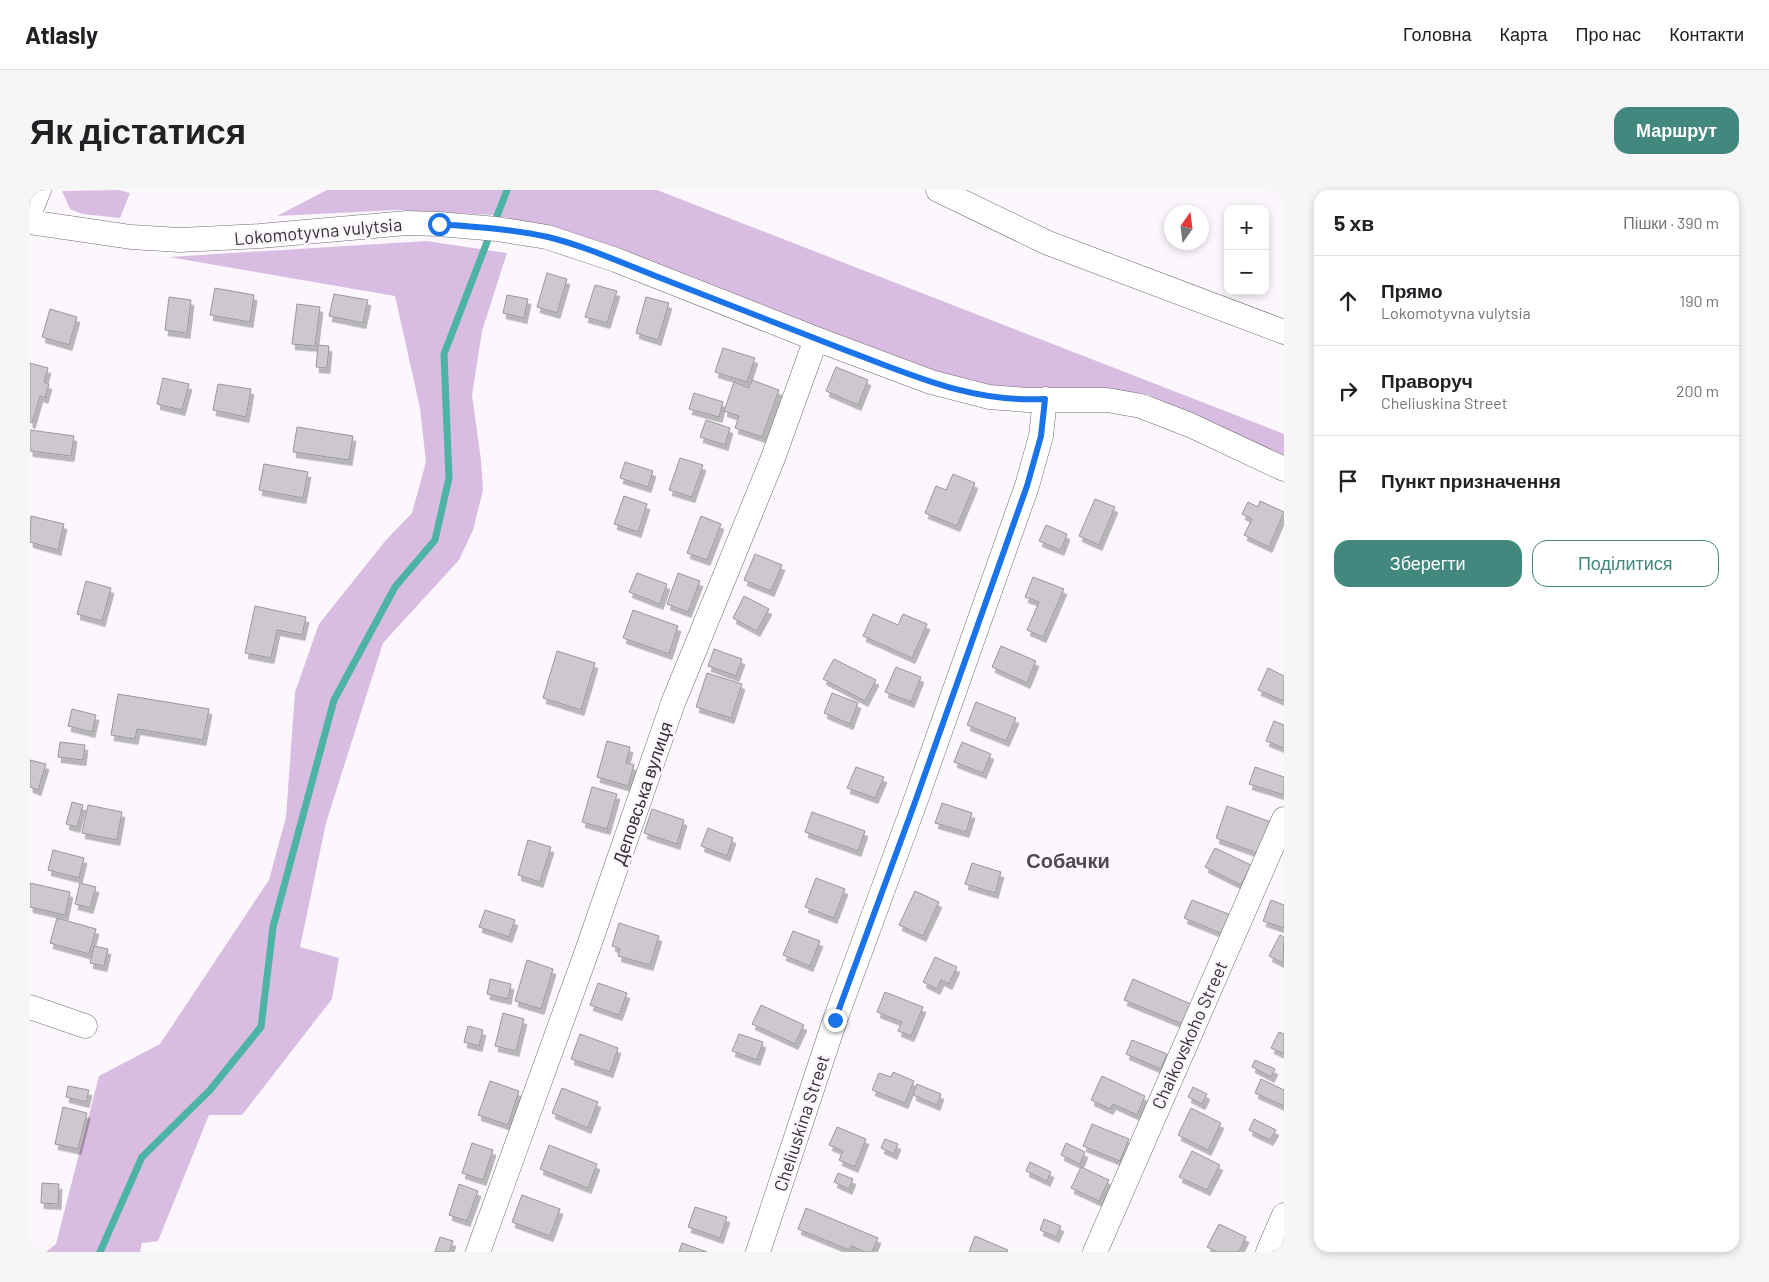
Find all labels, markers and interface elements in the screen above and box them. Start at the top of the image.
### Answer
text: Atlasly [25,20,98,49]
text: Головна [1403,23,1471,45]
text: Карта [1499,23,1548,45]
text: Про нас [1576,23,1641,45]
text: Контакти [1669,23,1744,45]
button: Маршрут [1614,107,1739,154]
text: Як дістатися [30,109,246,151]
north arrow [1164,205,1209,250]
map controls [1224,205,1269,295]
button: + [1224,205,1269,250]
text: 5 хв [1334,210,1374,235]
street label: Lokomotyvna vulytsia [233,213,403,249]
route start [428,213,451,236]
text: Пішки · 390 m [1623,213,1719,232]
button: − [1224,250,1269,295]
text: Прямо [1381,279,1443,302]
icon: ahead [1334,287,1362,315]
text: 190 m [1680,291,1719,310]
text: Lokomotyvna vulytsia [1381,303,1531,322]
text: Праворуч [1381,369,1473,392]
icon: right [1334,377,1362,405]
text: 200 m [1676,381,1719,400]
text: Cheliuskina Street [1381,393,1508,412]
icon: arrive [1334,467,1362,495]
text: Пункт призначення [1381,469,1561,492]
button: Зберегти [1334,540,1522,587]
button: Поділитися [1532,540,1719,587]
street label: Деповська вулиця [607,719,677,867]
district label: Собачки [1026,848,1110,872]
street label: Chaikovskoho Street [1146,958,1232,1112]
route end [824,1009,847,1032]
street label: Cheliuskina Street [769,1052,833,1194]

